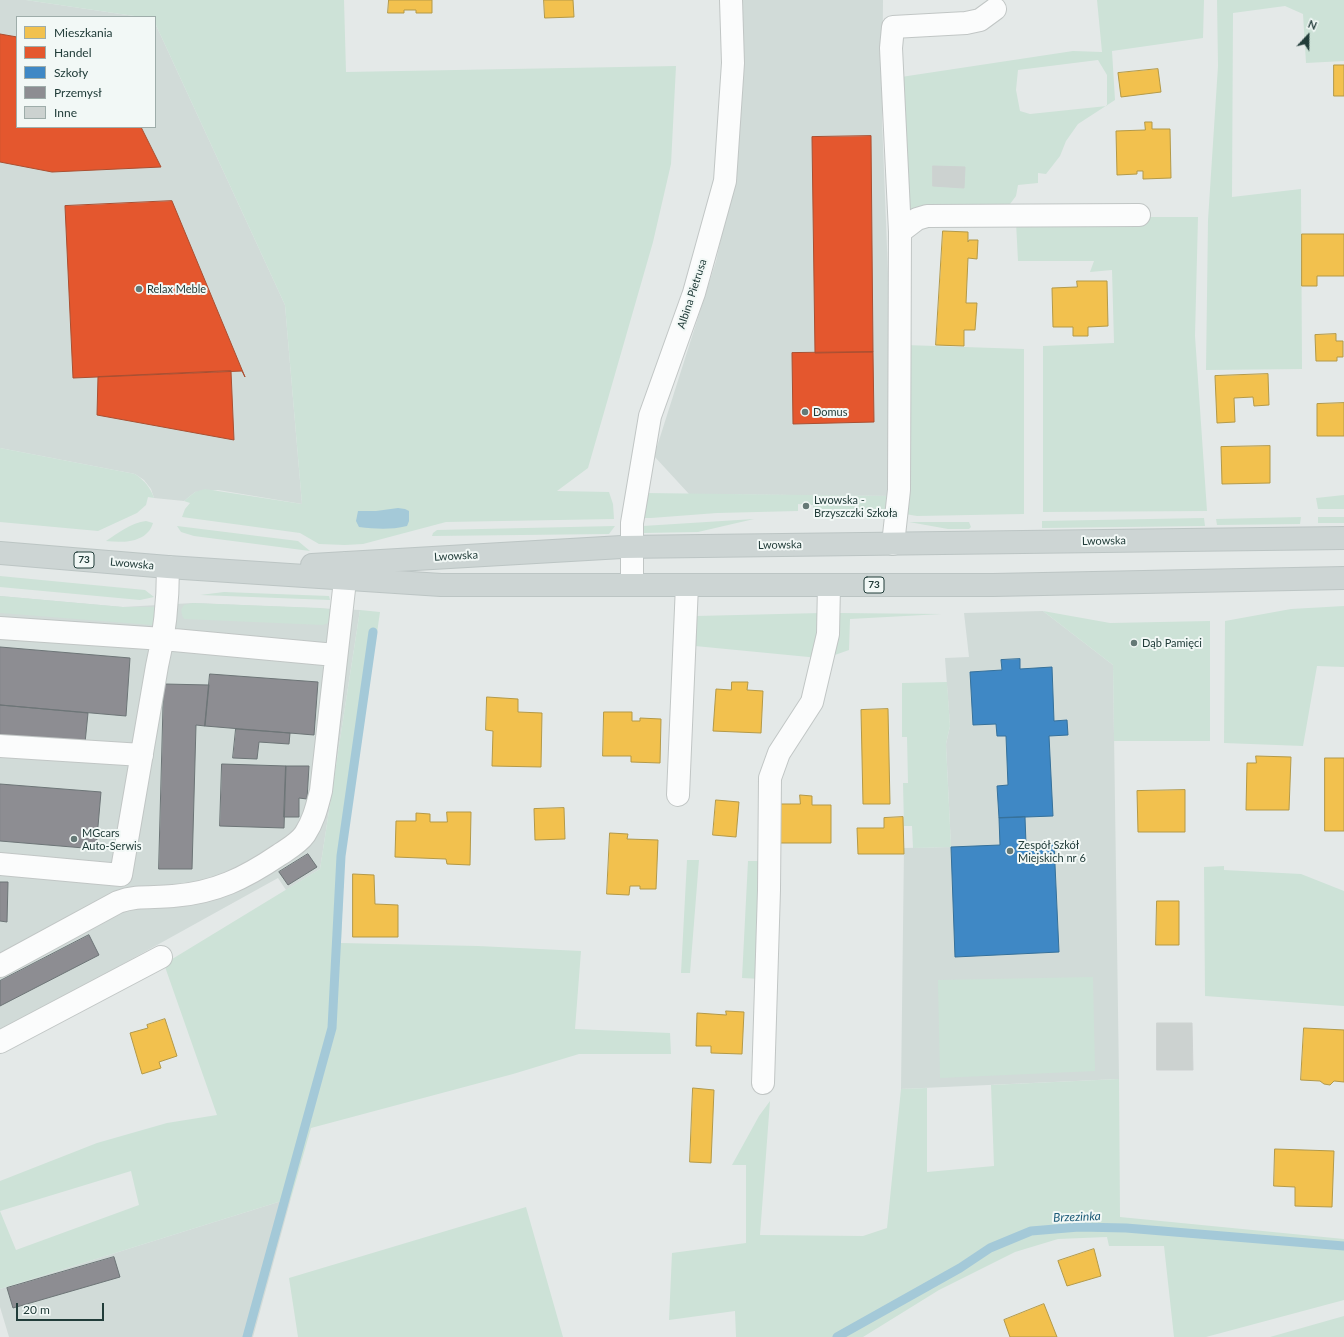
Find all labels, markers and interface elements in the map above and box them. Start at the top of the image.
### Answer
legend [16,16,156,128]
north arrow [1288,16,1328,56]
text: N [1306,17,1319,32]
text: Mieszkania [54,25,113,40]
text: Handel [54,45,92,60]
text: Szkoły [54,65,88,80]
text: Przemysł [54,85,102,100]
text: Inne [54,105,77,120]
street label: Albina Pietrusa [675,257,709,331]
place label: Relax Meble [147,282,206,296]
marker: Relax Meble [134,284,144,294]
place label: Domus [813,405,847,419]
marker: Domus [800,407,810,417]
place label: Lwowska - Brzyszczki Szkoła [814,493,898,519]
marker: Lwowska - Brzyszczki Szkoła [801,501,811,511]
street label: Lwowska [1082,534,1126,548]
street label: Lwowska [758,538,802,552]
street label: Lwowska [434,548,478,564]
road number: 73 [74,552,94,568]
street label: Lwowska [110,556,154,572]
road number: 73 [864,577,884,593]
place label: Dąb Pamięci [1142,636,1202,650]
marker: Dąb Pamięci [1129,638,1139,648]
place label: MGcars Auto-Serwis [82,826,141,852]
marker: MGcars Auto-Serwis [69,834,79,844]
place label: Zespół Szkół Miejskich nr 6 [1018,838,1086,864]
marker: Zespół Szkół Miejskich nr 6 [1005,846,1015,856]
water label: Brzezinka [1053,1209,1101,1225]
scale bar [18,1295,106,1321]
text: 20 m [23,1302,50,1317]

